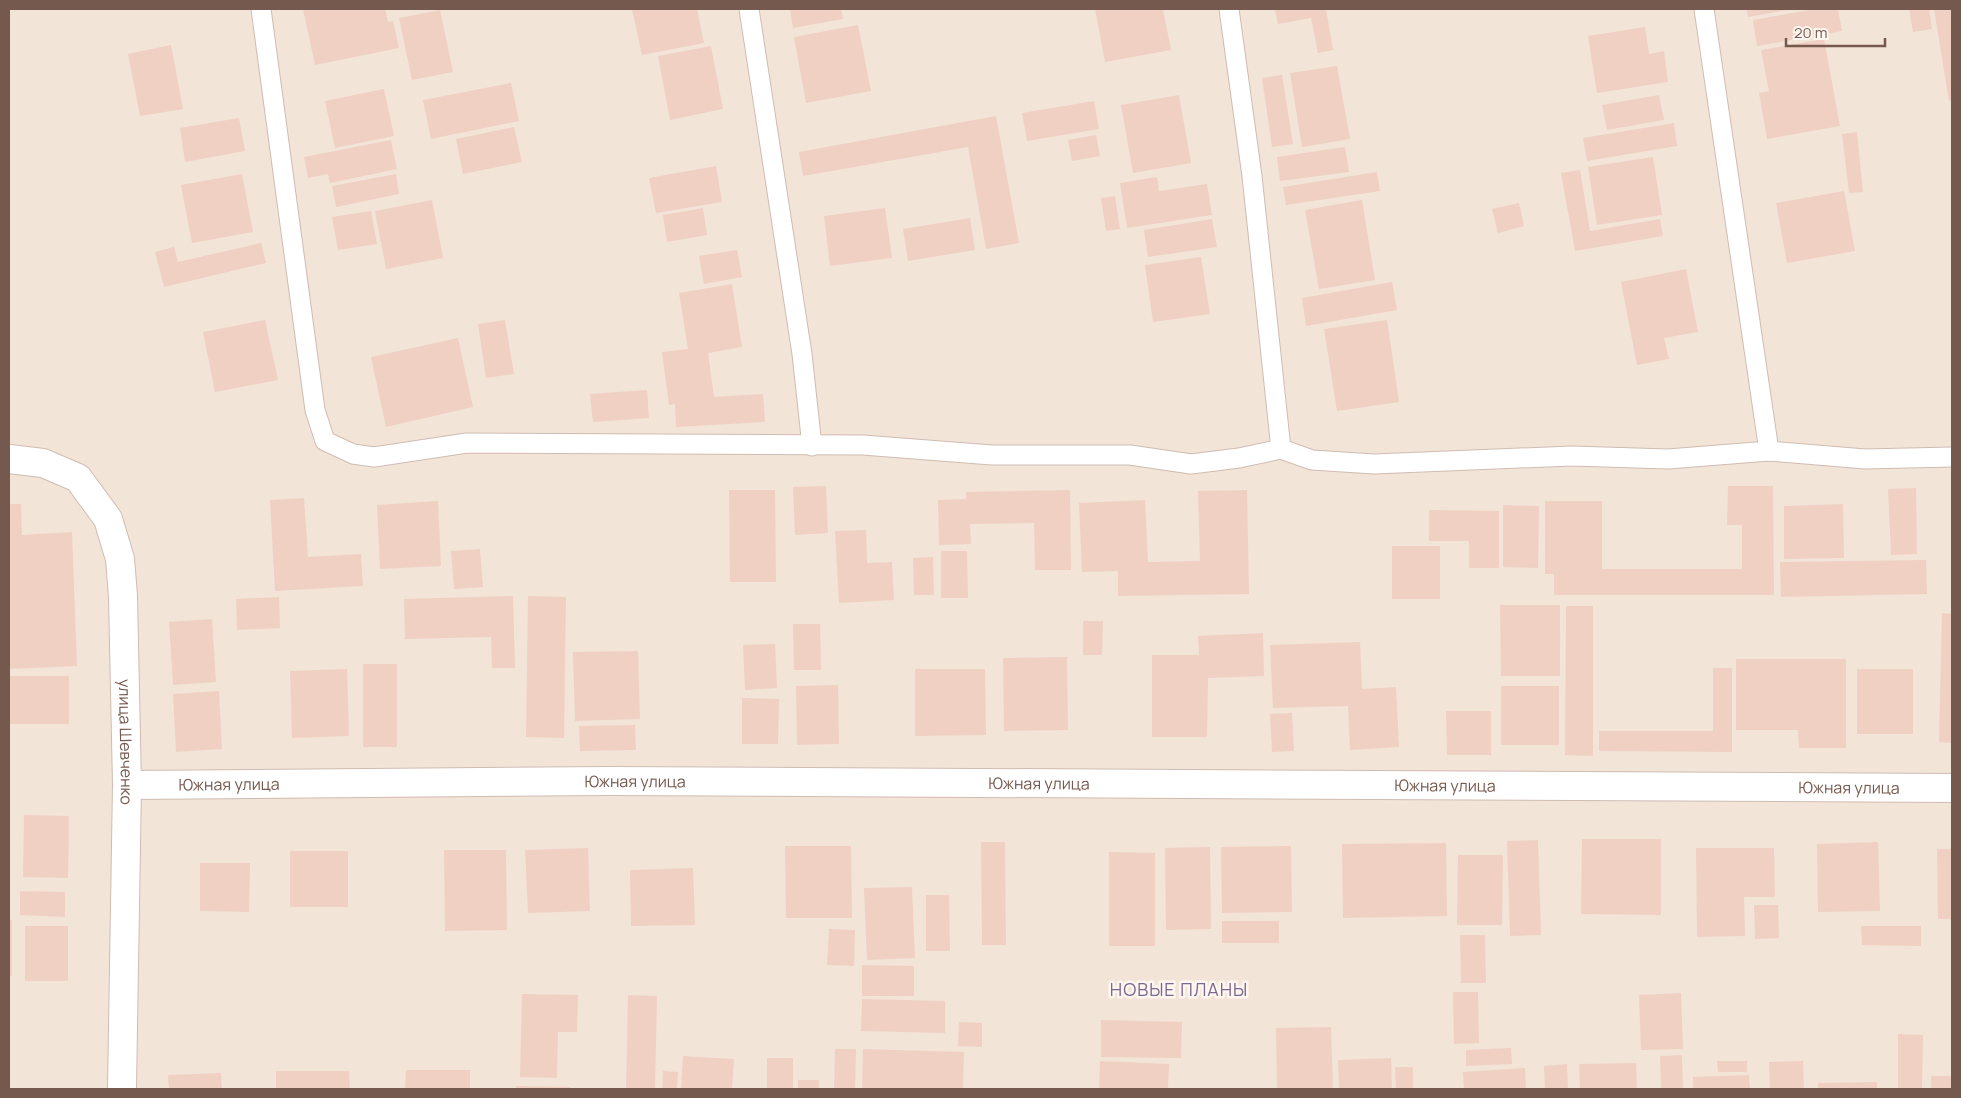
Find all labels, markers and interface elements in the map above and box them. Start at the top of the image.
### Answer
scale bar [1786,15,1885,47]
text: 20 m [1794,22,1827,43]
street label: улица Шевченко [114,679,138,805]
street label: Южная улица [584,770,686,792]
street label: Южная улица [988,772,1090,795]
street label: Южная улица [178,773,280,796]
street label: Южная улица [1394,774,1496,797]
street label: Южная улица [1798,776,1900,799]
district label: НОВЫЕ ПЛАНЫ [1110,977,1248,1001]

